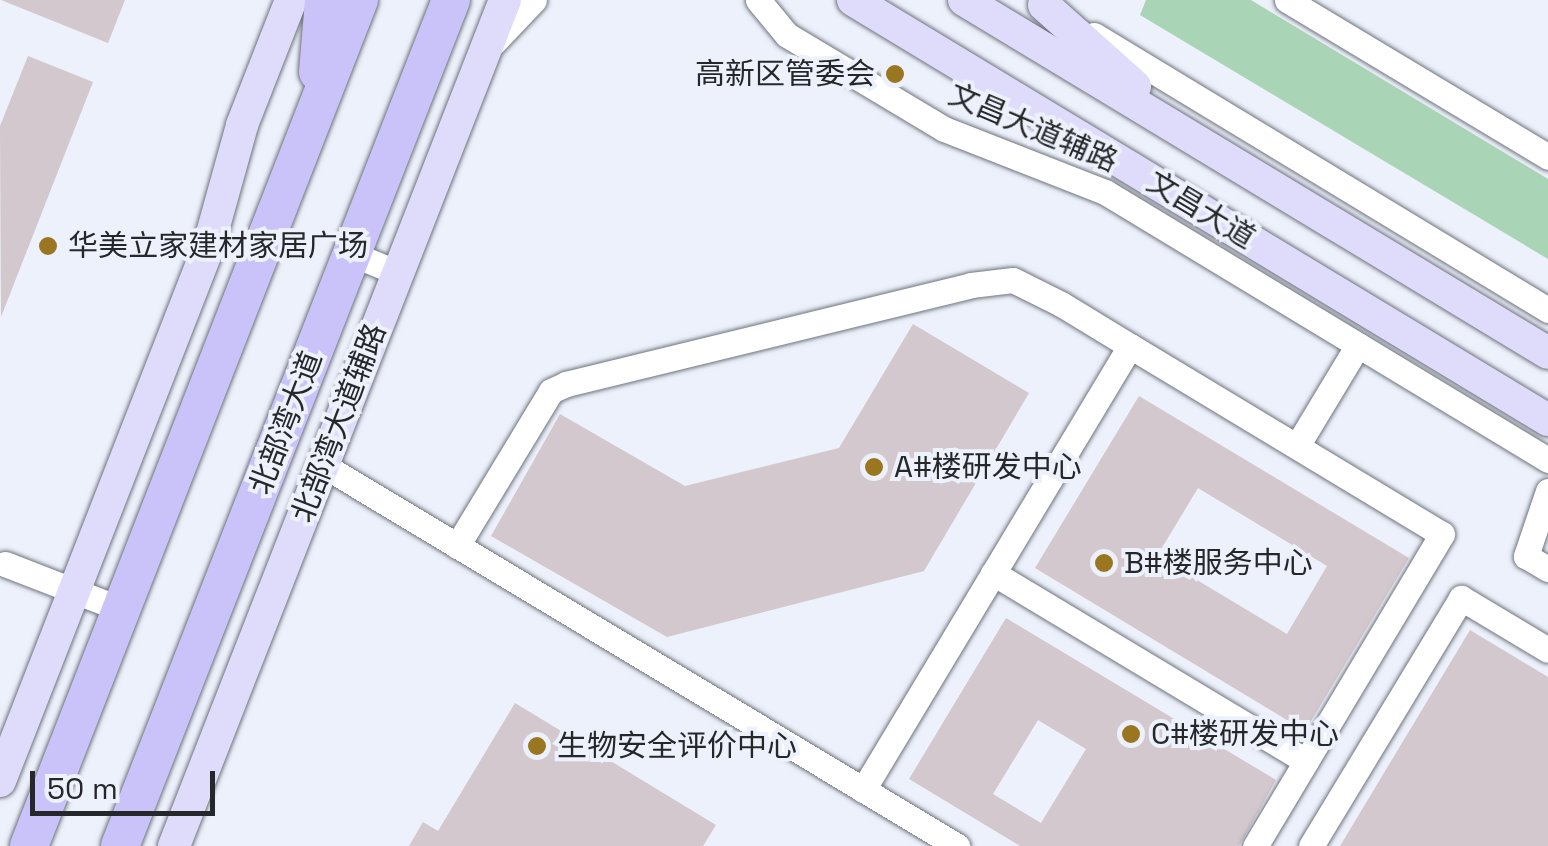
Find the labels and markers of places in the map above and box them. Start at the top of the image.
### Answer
place label: 高新区管委会 [695,56,875,92]
marker: 高新区管委会 [884,63,906,85]
place label: 华美立家建材家居广场 [68,228,368,264]
marker: 华美立家建材家居广场 [37,235,59,257]
place label: A#楼研发中心 [894,449,1082,485]
marker: A#楼研发中心 [863,456,885,478]
place label: B#楼服务中心 [1124,545,1313,581]
marker: B#楼服务中心 [1093,552,1115,574]
place label: C#楼研发中心 [1151,716,1339,752]
marker: C#楼研发中心 [1120,723,1142,745]
place label: 生物安全评价中心 [557,728,797,764]
marker: 生物安全评价中心 [526,735,548,757]

